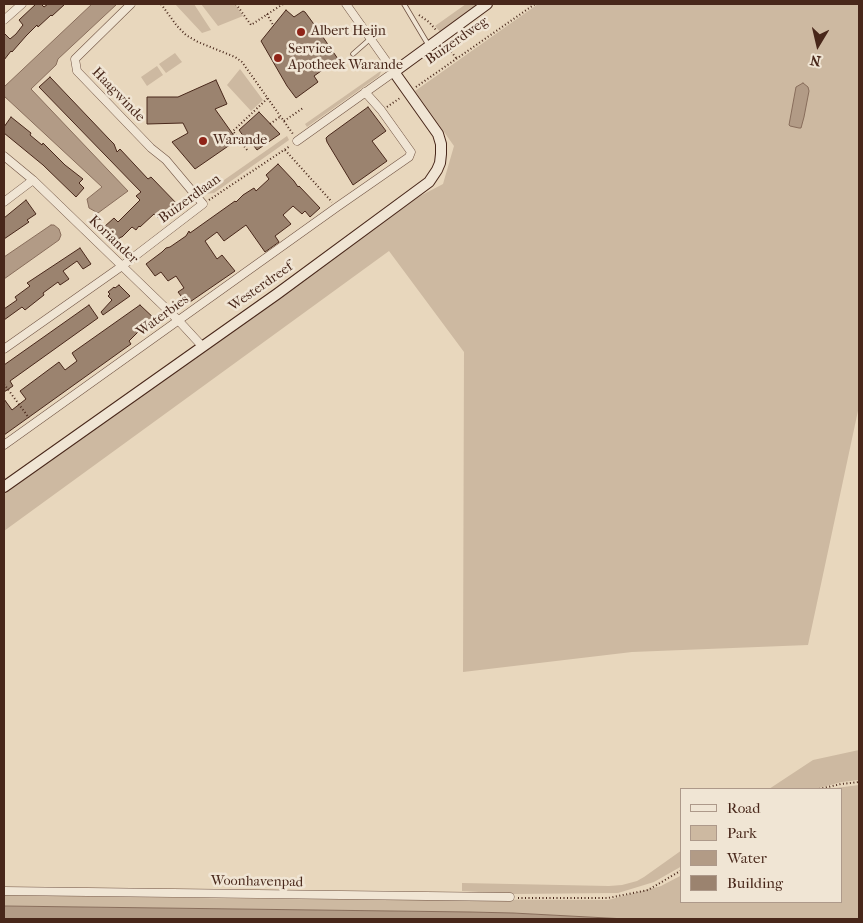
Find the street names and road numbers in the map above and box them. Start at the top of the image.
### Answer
street label: Buizerdweg [423,13,491,69]
street label: Haagwinde [88,64,148,126]
street label: Buizerdlaan [156,171,224,227]
street label: Koriander [85,212,141,268]
street label: Westerdreef [226,259,296,315]
street label: Waterbies [134,291,192,341]
street label: Woonhavenpad [211,873,303,891]

